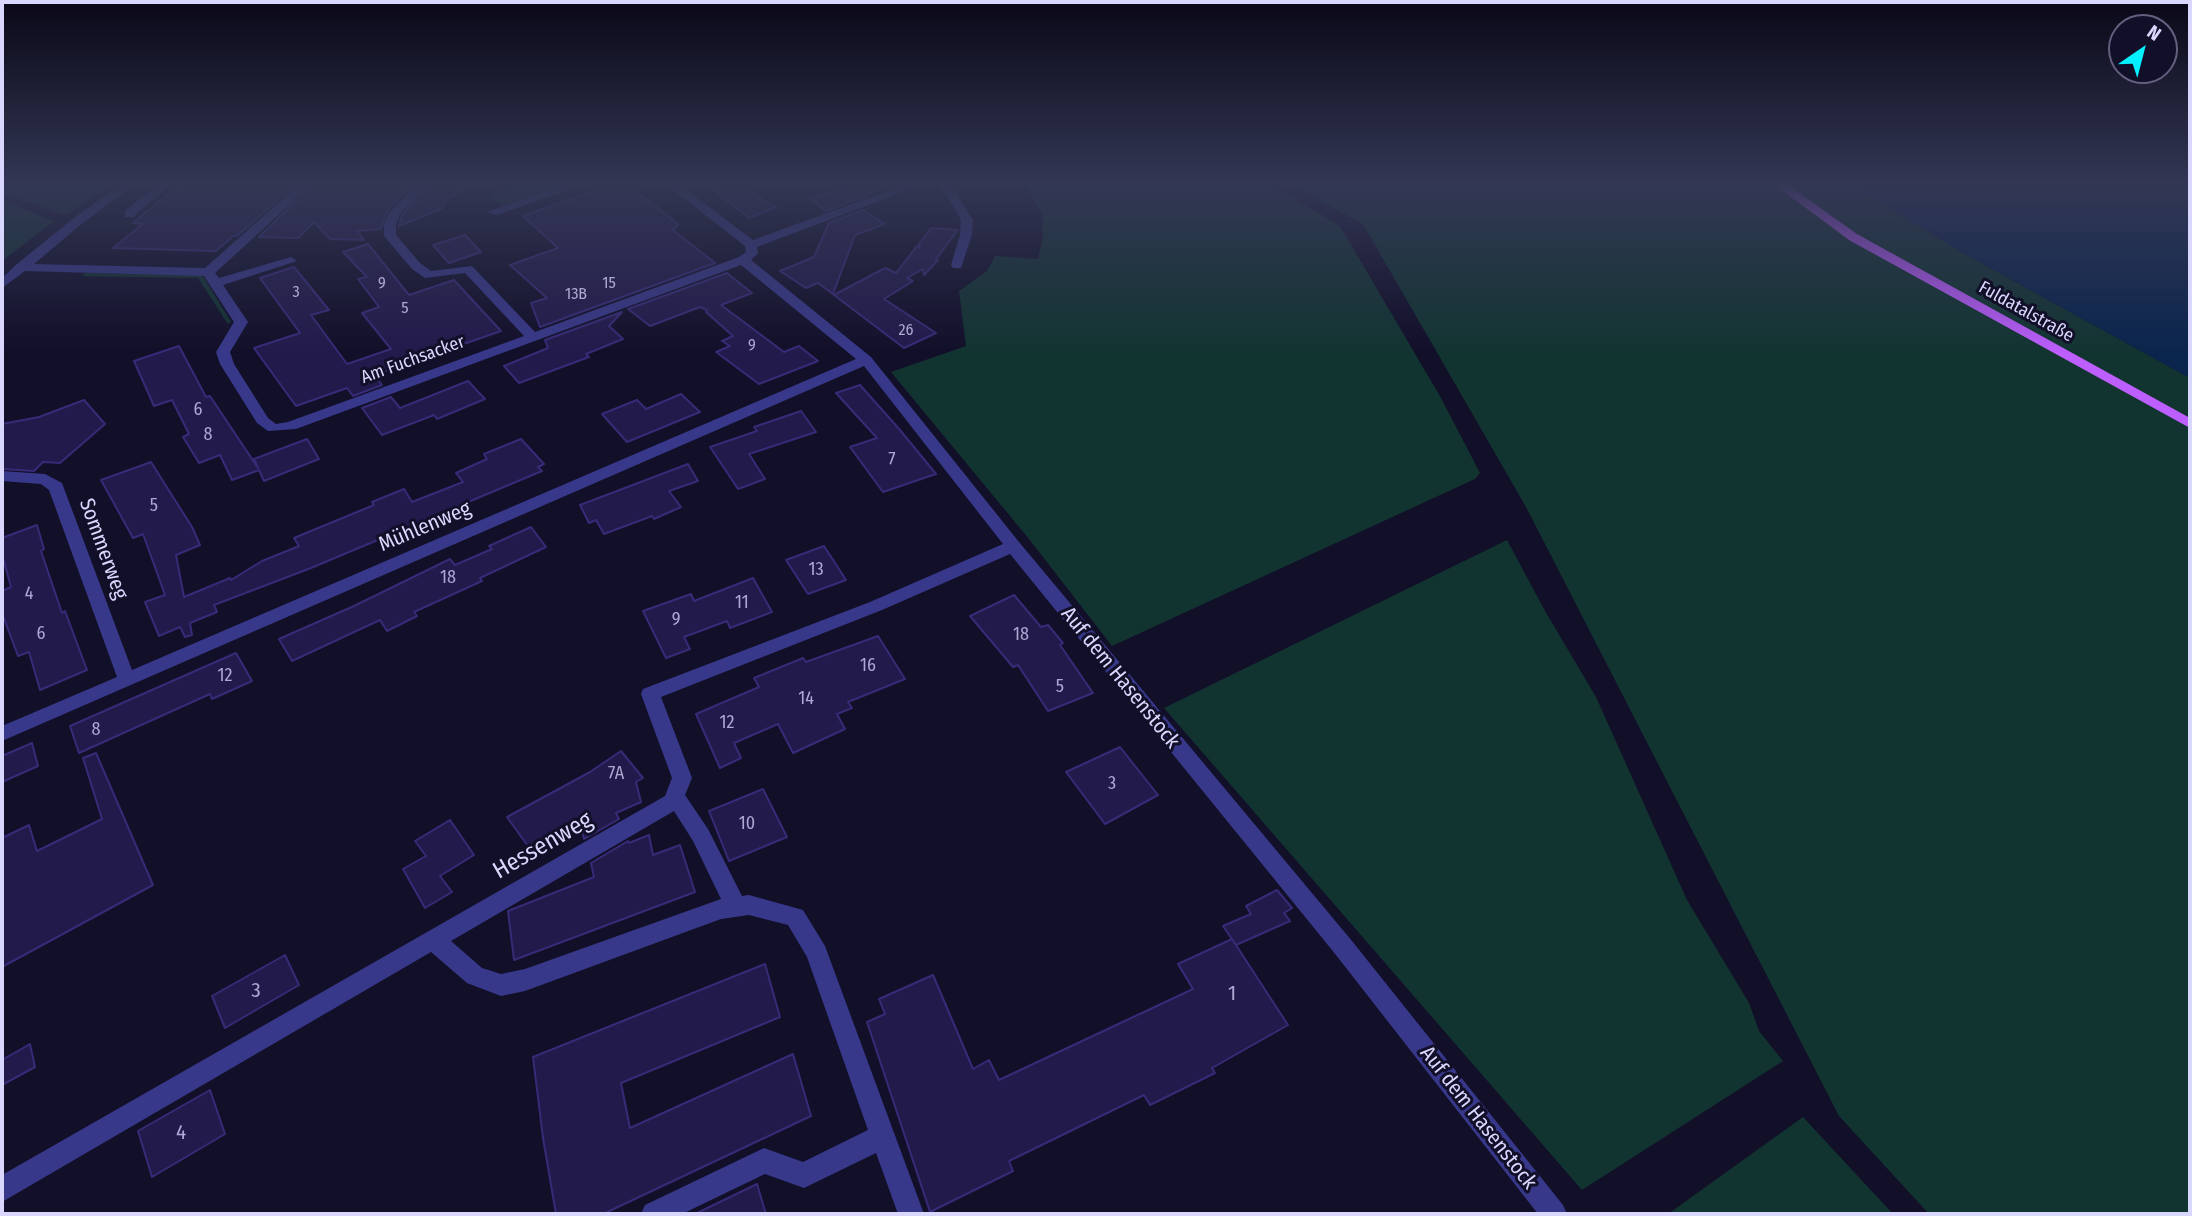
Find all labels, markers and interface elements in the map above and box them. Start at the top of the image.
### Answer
north arrow [2108,14,2178,84]
text: N [2143,20,2165,46]
house number: 9 [378,274,386,294]
house number: 15 [602,274,616,294]
street label: Fuldatalstraße [1975,277,2077,347]
house number: 3 [292,283,300,303]
house number: 13B [565,285,587,305]
house number: 5 [401,299,409,319]
house number: 26 [899,321,913,341]
street label: Am Fuchsacker [358,331,468,389]
house number: 9 [748,336,756,356]
house number: 6 [194,399,202,421]
house number: 8 [204,424,212,446]
house number: 7 [888,449,896,471]
street label: Sommerweg [73,495,133,603]
house number: 5 [150,495,158,517]
street label: Mühlenweg [375,496,475,558]
house number: 13 [808,559,824,581]
house number: 18 [440,567,456,589]
house number: 4 [25,583,33,605]
house number: 11 [735,592,749,614]
street label: Auf dem Hasenstock [1055,602,1185,754]
house number: 9 [672,609,680,631]
house number: 6 [37,623,45,645]
house number: 18 [1013,624,1029,646]
house number: 16 [860,655,876,677]
house number: 12 [218,665,232,687]
house number: 5 [1056,676,1064,698]
house number: 14 [798,688,814,710]
house number: 12 [720,712,734,734]
house number: 8 [92,719,100,741]
house number: 7A [608,763,624,785]
house number: 3 [1108,773,1116,795]
street label: Hessenweg [488,806,598,886]
house number: 10 [739,813,755,835]
house number: 3 [251,978,261,1004]
house number: 1 [1228,981,1236,1007]
street label: Auf dem Hasenstock [1414,1041,1542,1195]
house number: 4 [176,1120,186,1146]

